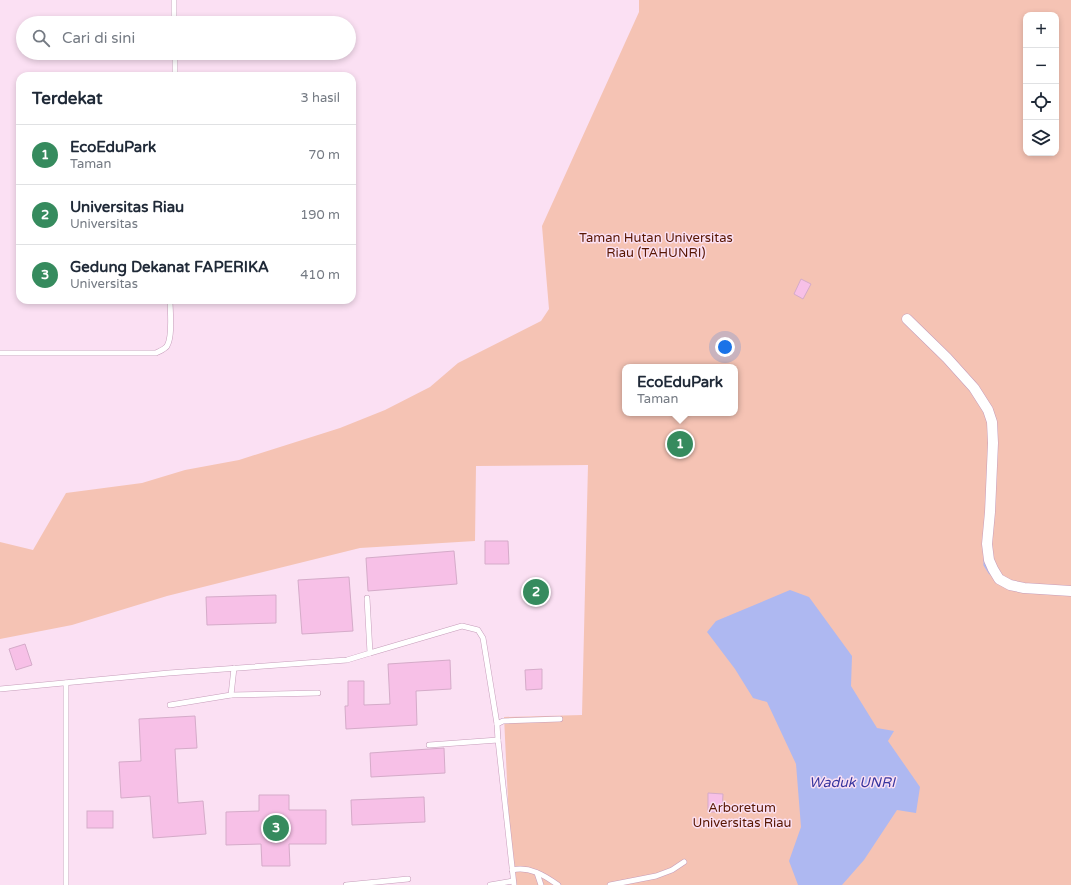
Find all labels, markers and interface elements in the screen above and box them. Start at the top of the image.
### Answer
map controls [1023,12,1059,156]
button: + [1023,12,1059,48]
search box [16,16,356,60]
icon: search [30,27,52,49]
text: Cari di sini [62,29,135,47]
button: − [1023,48,1059,84]
button: locate [1023,84,1059,120]
text: Terdekat [32,88,102,109]
text: 3 hasil [301,90,340,106]
button: layers [1023,120,1059,156]
text: EcoEduPark [70,138,156,156]
text: 1 [41,147,49,163]
text: 70 m [308,147,340,163]
text: Taman [70,156,111,172]
text: Universitas Riau [70,198,184,216]
text: 2 [41,207,49,223]
text: 190 m [300,207,340,223]
text: Universitas [70,216,138,232]
park label: Taman Hutan Universitas Riau (TAHUNRI) [579,230,733,261]
text: Gedung Dekanat FAPERIKA [70,258,269,276]
text: 3 [41,267,49,283]
text: 410 m [300,267,340,283]
text: Universitas [70,276,138,292]
your location [715,337,735,357]
popup [622,364,738,416]
text: EcoEduPark [637,373,723,391]
text: Taman [637,391,678,407]
pin: 1 [667,429,693,459]
pin: 2 [523,577,549,607]
water label: Waduk UNRI [809,774,896,791]
park label: Arboretum Universitas Riau [693,800,791,831]
pin: 3 [263,813,289,843]

